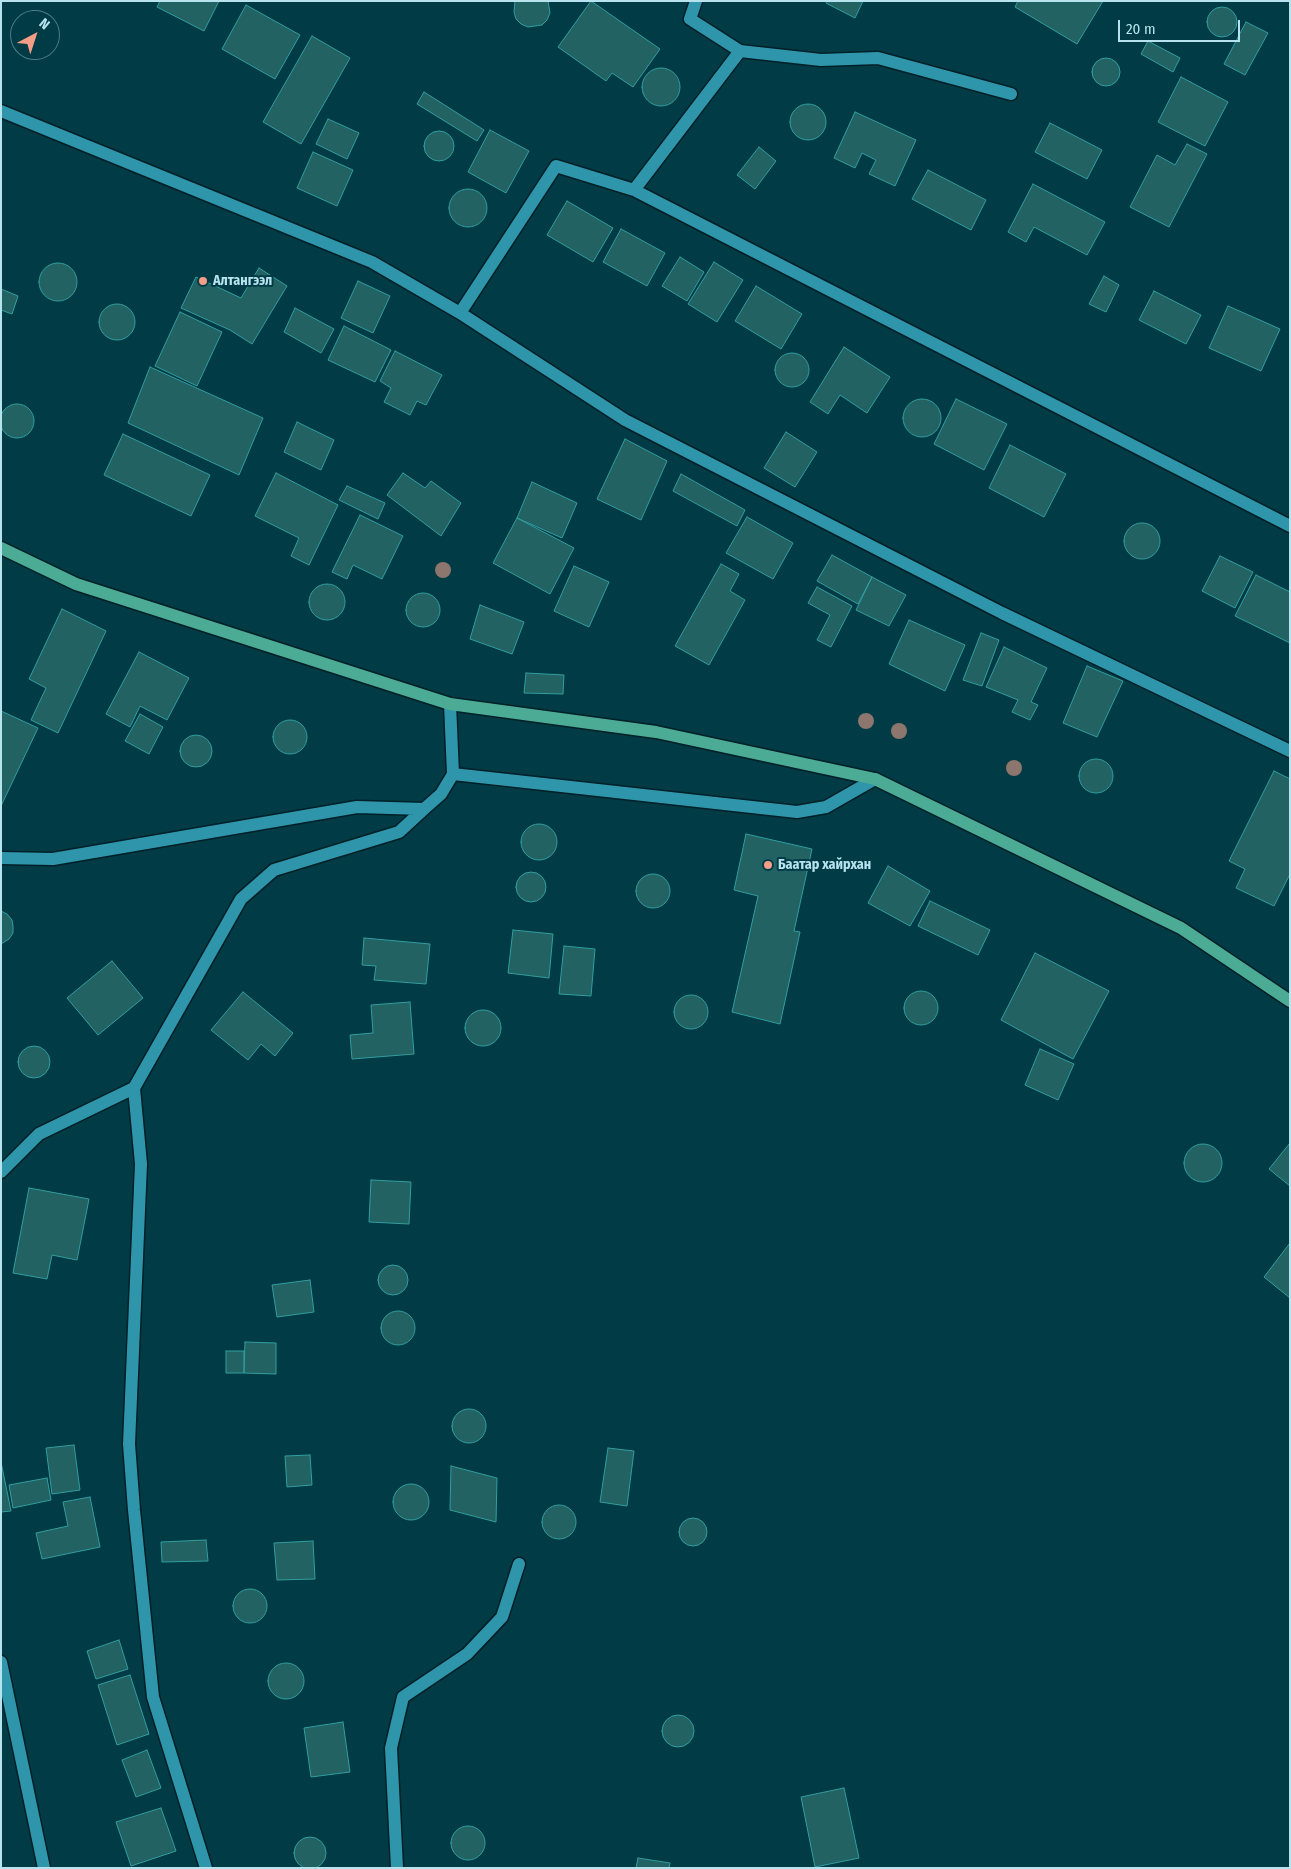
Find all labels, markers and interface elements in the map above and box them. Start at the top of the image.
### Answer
north arrow [10,10,60,60]
scale bar [1121,10,1244,42]
text: N [36,15,53,33]
text: 20 m [1126,20,1156,38]
place label: Алтангээл [213,273,272,289]
marker: Алтангээл [197,275,209,287]
place label: Баатар хайрхан [778,857,871,873]
marker: Баатар хайрхан [762,859,774,871]

